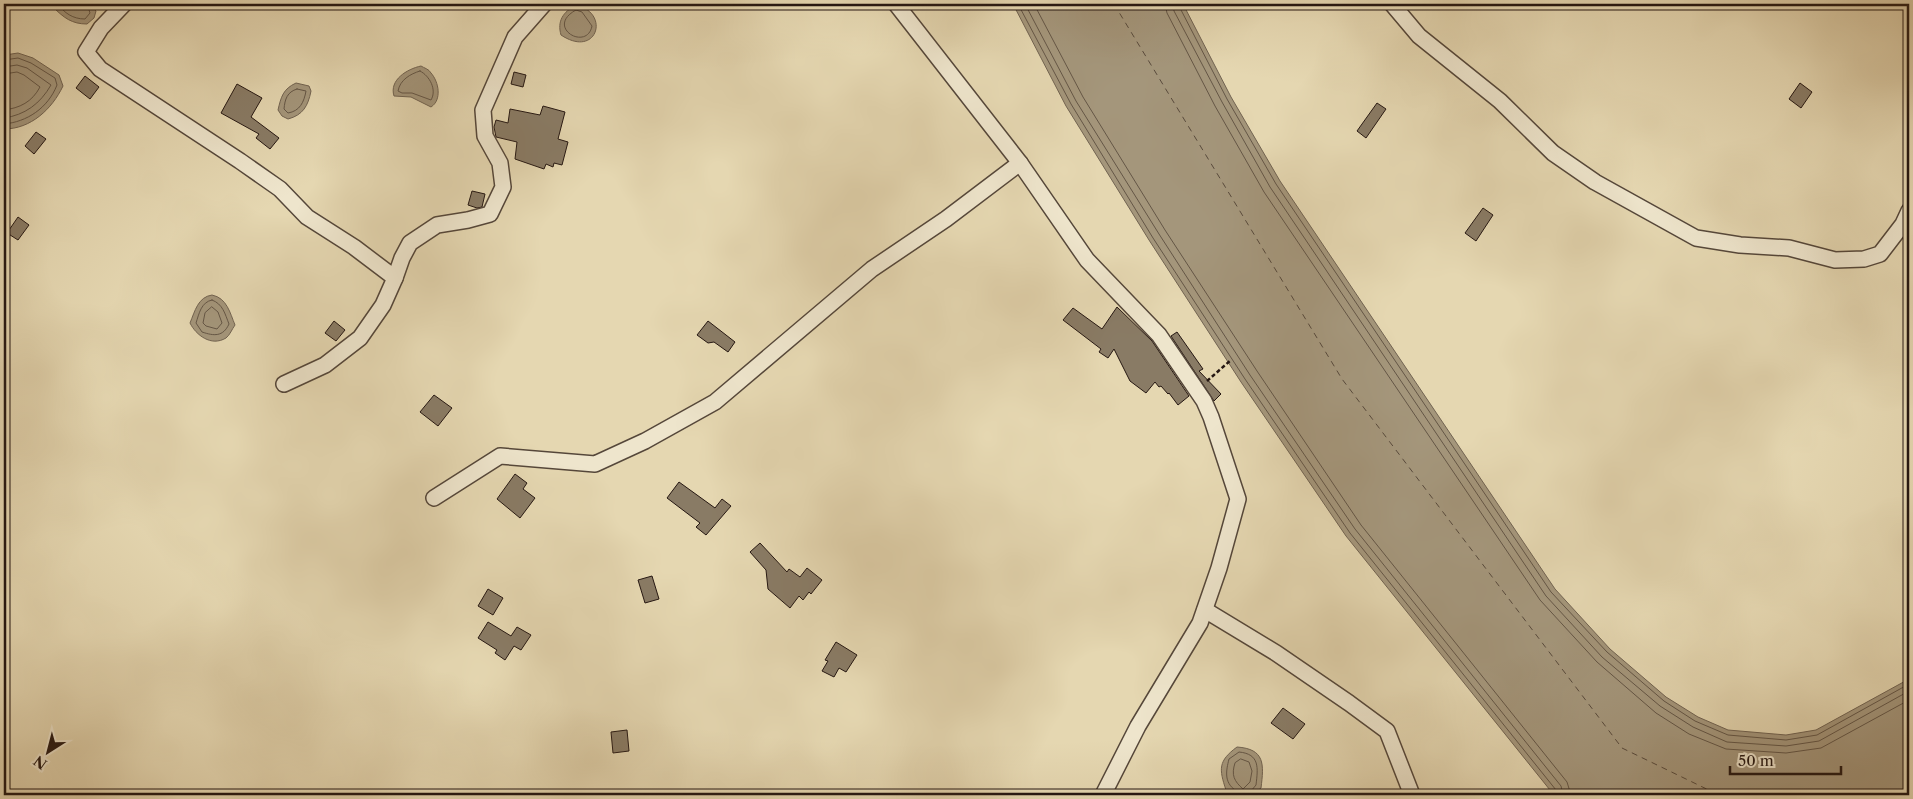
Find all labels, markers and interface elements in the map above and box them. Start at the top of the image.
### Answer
north arrow [22,726,72,776]
scale bar [1730,744,1842,776]
text: 50 m [1738,751,1774,770]
text: N [30,752,51,773]

